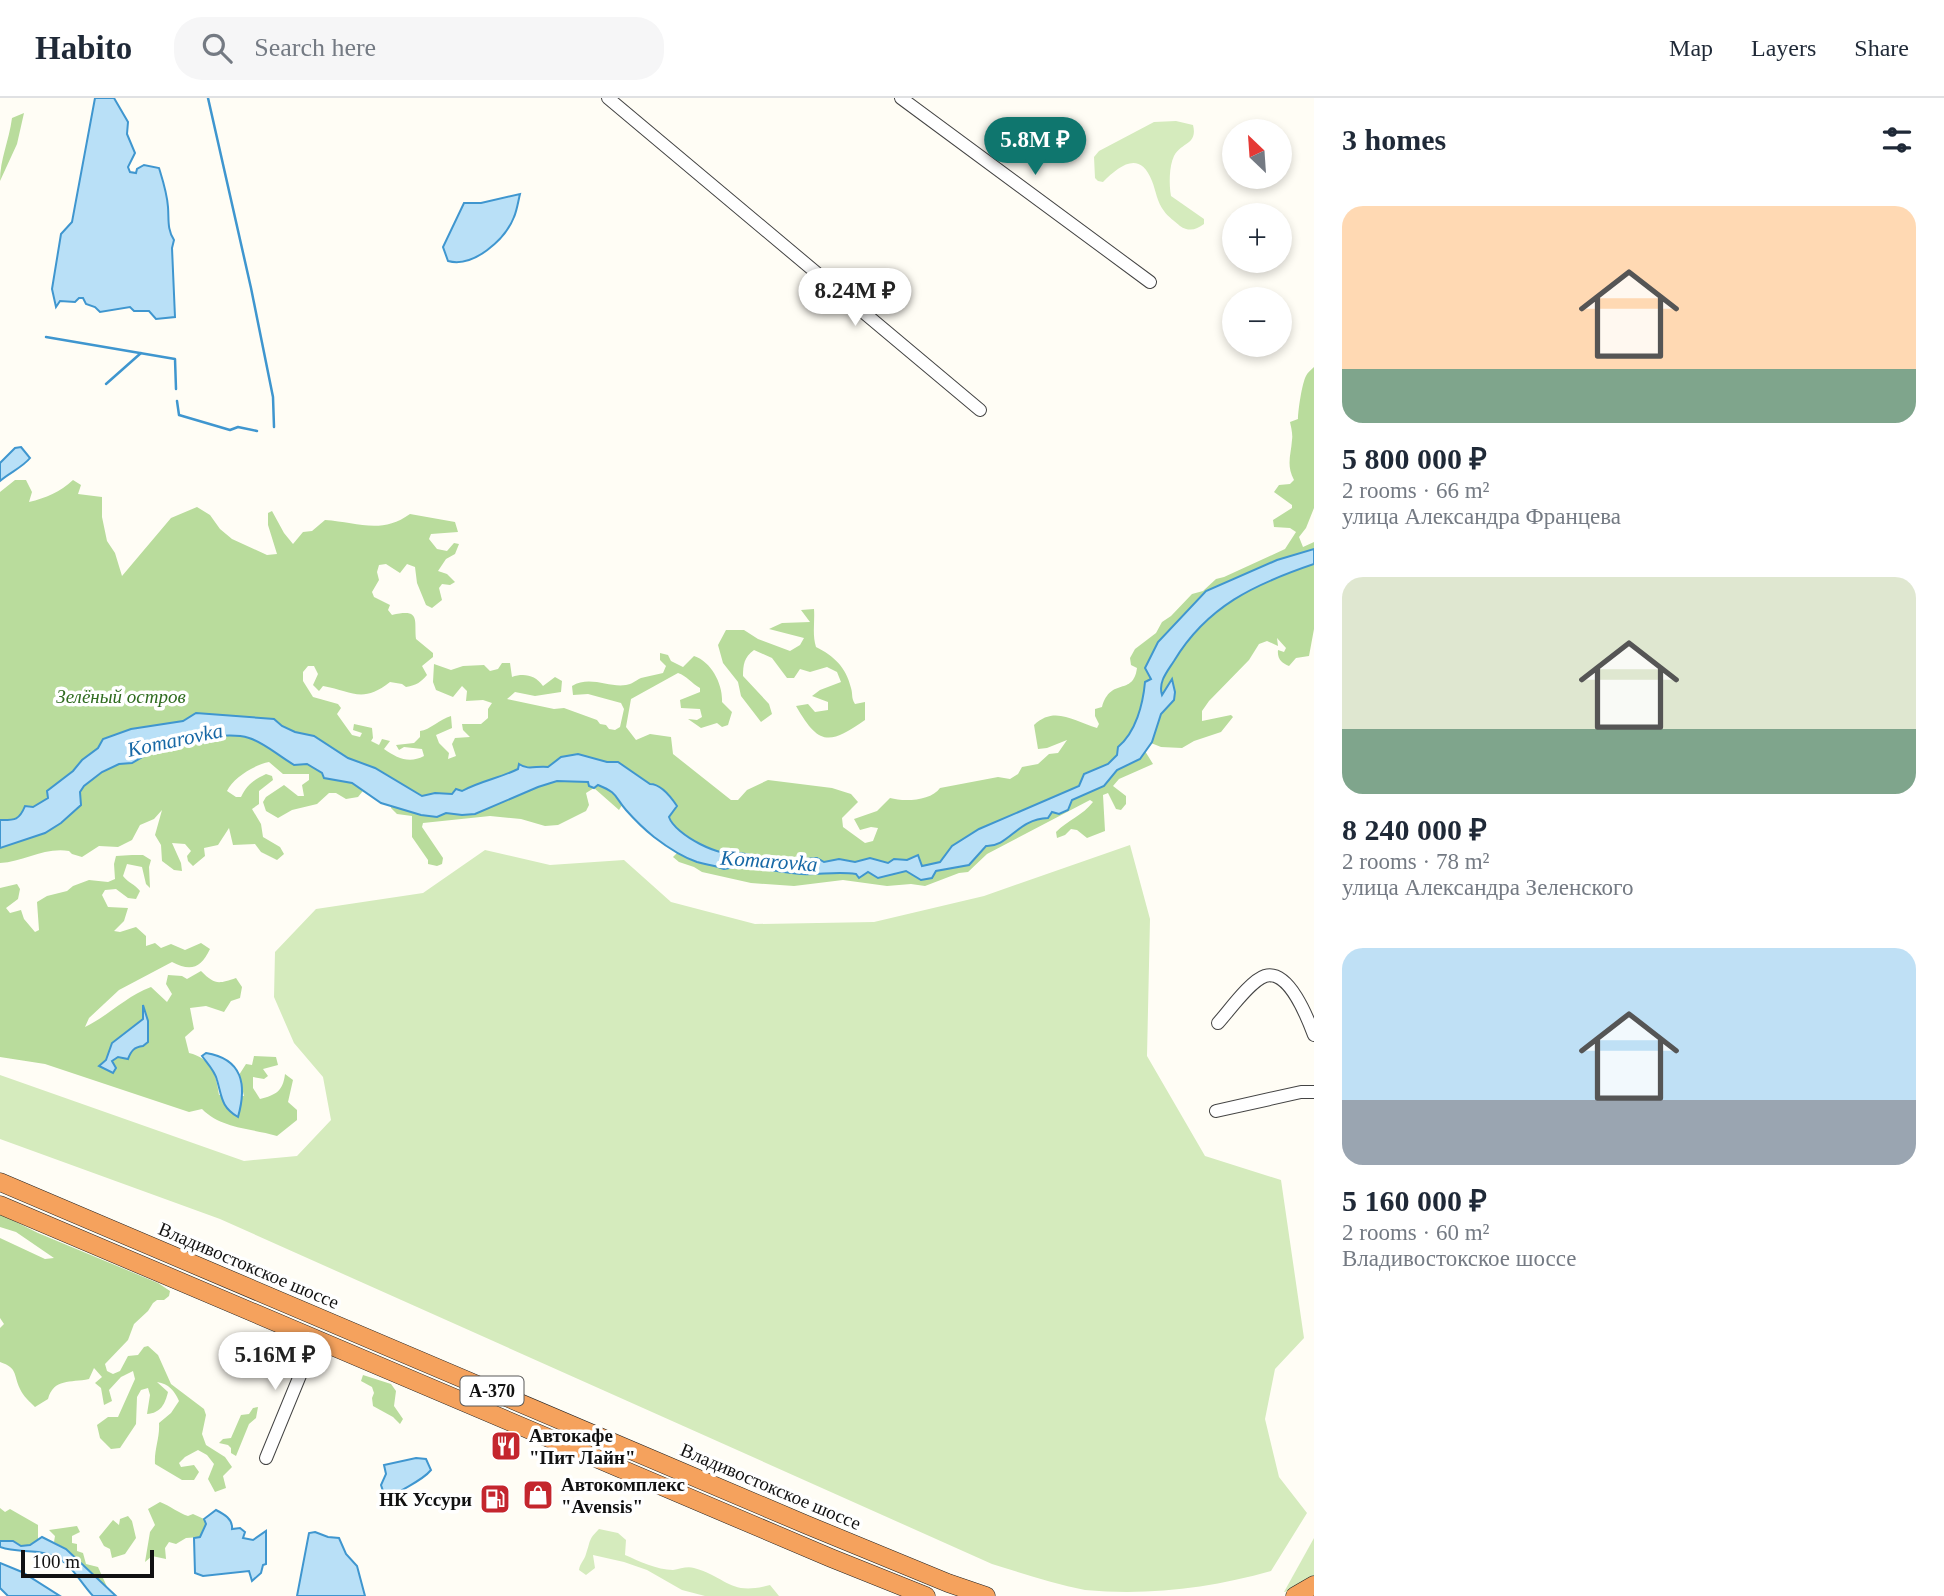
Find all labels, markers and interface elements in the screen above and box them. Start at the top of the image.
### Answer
search box [174,17,664,80]
icon: search [198,29,236,67]
text: Habito [35,30,132,66]
text: Search here [254,33,376,62]
text: Map [1669,35,1713,61]
text: Layers [1751,35,1816,61]
text: Share [1854,35,1909,61]
pin: 5.8M ₽ [978,118,1092,177]
north arrow [1222,119,1292,189]
map controls [1222,119,1292,357]
icon: filters [1878,121,1916,159]
text: 3 homes [1342,123,1446,156]
text: 5.8M ₽ [1000,127,1070,152]
button: + [1222,203,1292,273]
icon: home [1566,251,1692,377]
pin: 8.24M ₽ [790,268,920,328]
text: 8.24M ₽ [814,278,896,303]
button: − [1222,287,1292,357]
text: 5 800 000 ₽ [1342,442,1487,475]
text: 2 rooms · 66 m² [1342,478,1489,503]
text: улица Александра Францева [1342,504,1621,529]
icon: home [1566,622,1692,748]
park label: Зелёный остров [56,686,186,707]
water label: Komarovka [124,718,225,762]
text: 8 240 000 ₽ [1342,813,1487,846]
water label: Komarovka [719,846,818,876]
text: 2 rooms · 78 m² [1342,849,1489,874]
text: улица Александра Зеленского [1342,875,1633,900]
icon: home [1566,993,1692,1119]
text: 5 160 000 ₽ [1342,1184,1487,1217]
street label: Владивостокское шоссе [156,1218,342,1313]
text: 2 rooms · 60 m² [1342,1220,1489,1245]
text: Владивостокское шоссе [1342,1246,1577,1271]
pin: 5.16M ₽ [210,1332,340,1392]
text: 5.16M ₽ [234,1342,316,1367]
road number: А-370 [461,1376,524,1406]
place label: Автокафе "Пит Лайн" [529,1425,635,1468]
restaurant icon: Автокафе "Пит Лайн" [489,1429,523,1463]
street label: Владивостокское шоссе [678,1439,864,1534]
place label: Автокомплекс "Avensis" [561,1474,685,1517]
shop icon: Автокомплекс "Avensis" [521,1478,555,1512]
fuel station icon: НК Уссури [478,1482,512,1516]
place label: НК Уссури [379,1489,472,1510]
scale bar [21,1547,154,1579]
text: 100 m [32,1551,80,1572]

